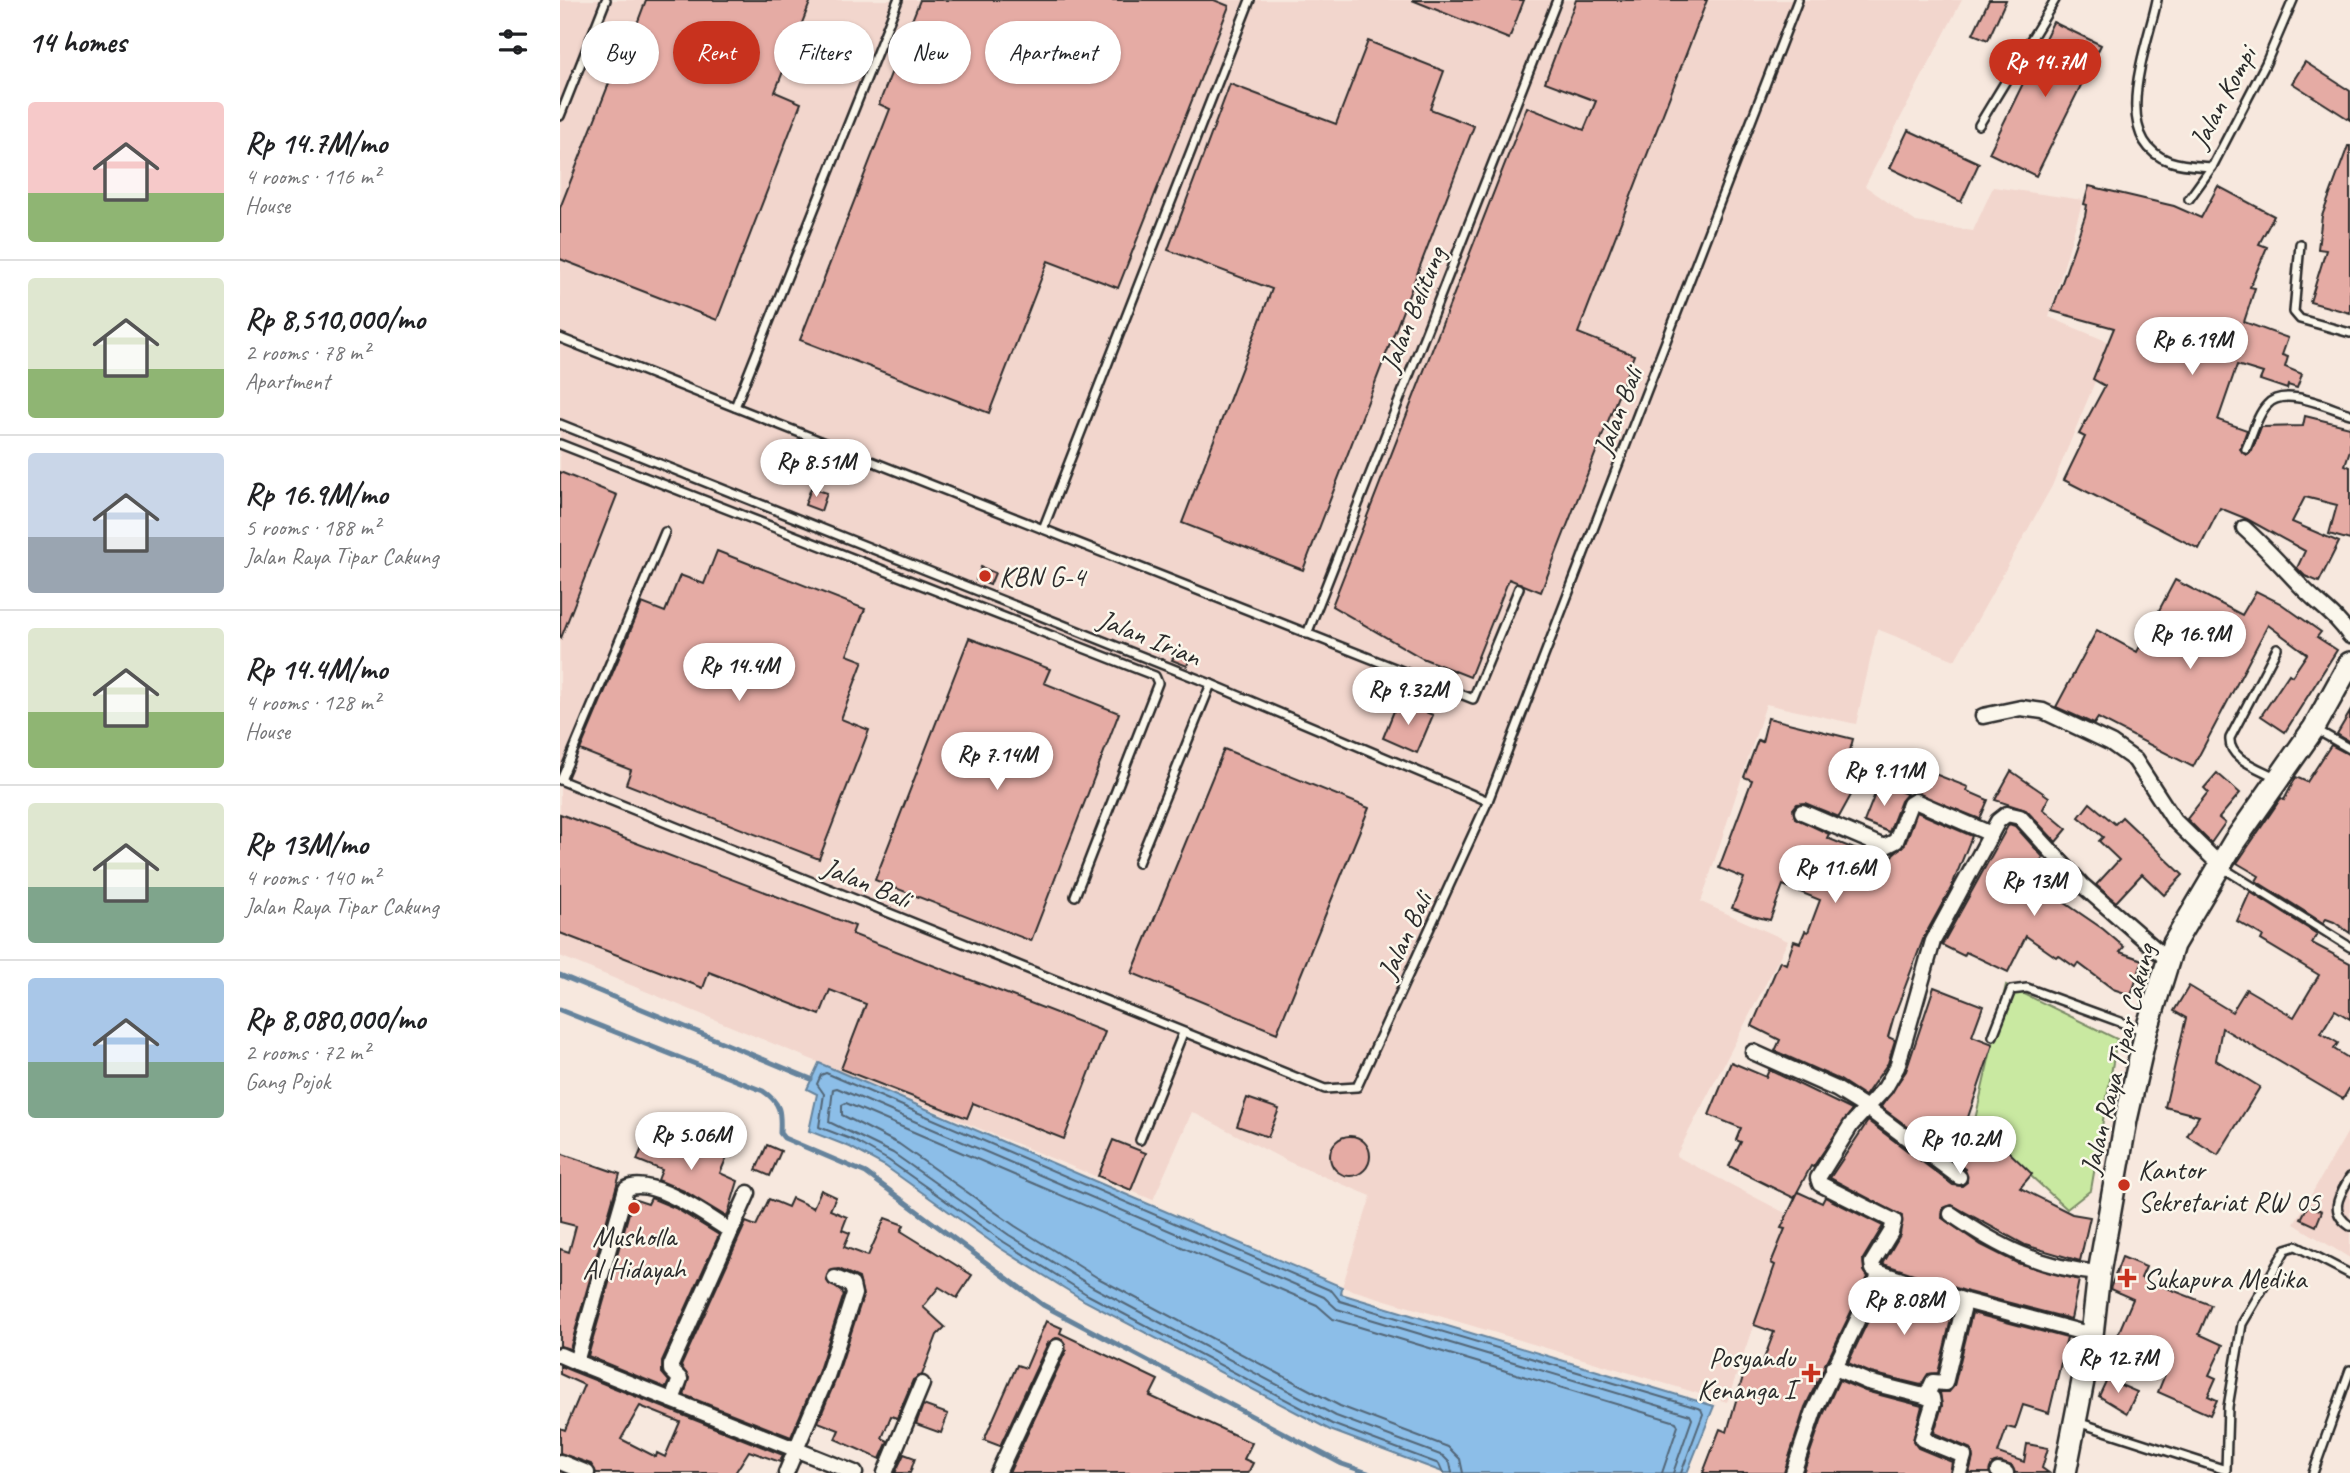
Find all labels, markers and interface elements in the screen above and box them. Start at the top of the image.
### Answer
chip: Buy [581,21,659,84]
chip: Rent [673,21,760,84]
chip: Filters [774,21,874,84]
chip: New [888,21,971,84]
chip: Apartment [985,21,1121,84]
text: 14 homes [28,23,126,61]
icon: filters [494,23,532,61]
street label: Jalan Kompi [2180,37,2266,156]
pin: Rp 14.7M [1973,40,2117,99]
text: Rp 14.7M [2005,47,2085,76]
text: Rp 14.7M/mo [245,124,387,162]
icon: home [84,130,168,214]
text: 4 rooms · 116 m² [245,162,380,191]
text: House [245,191,290,220]
street label: Jalan Belitung [1371,240,1454,379]
text: Rp 8,510,000/mo [245,300,425,338]
icon: home [84,306,168,390]
pin: Rp 6.19M [2120,318,2264,377]
text: Rp 6.19M [2152,325,2232,354]
text: 2 rooms · 78 m² [245,338,369,367]
street label: Jalan Bali [1584,359,1652,462]
text: Apartment [245,367,330,396]
pin: Rp 8.51M [744,440,888,499]
text: Rp 8.51M [776,447,856,476]
text: Rp 16.9M/mo [245,475,388,513]
icon: home [84,481,168,565]
text: 5 rooms · 188 m² [245,513,380,542]
text: Jalan Raya Tipar Cakung [245,542,438,571]
place label: KBN G-4 [999,559,1087,594]
marker: KBN G-4 [977,568,993,584]
street label: Jalan Irian [1092,600,1207,674]
pin: Rp 16.9M [2118,612,2262,671]
text: Rp 16.9M [2150,619,2230,648]
pin: Rp 14.4M [667,644,811,703]
text: Rp 14.4M/mo [245,650,387,688]
text: Rp 14.4M [699,651,779,680]
icon: home [84,656,168,740]
pin: Rp 9.32M [1336,668,1480,727]
text: Rp 9.32M [1368,675,1448,704]
text: 4 rooms · 128 m² [245,688,380,717]
text: House [245,717,290,746]
pin: Rp 7.14M [925,732,1069,792]
text: Rp 7.14M [957,740,1037,769]
pin: Rp 9.11M [1812,748,1956,808]
text: Rp 9.11M [1844,756,1924,785]
text: Rp 13M/mo [245,825,368,863]
icon: home [84,831,168,915]
pin: Rp 11.6M [1763,846,1907,905]
street label: Jalan Bali [816,848,919,917]
text: Rp 11.6M [1795,853,1875,882]
pin: Rp 13M [1977,858,2091,918]
text: 4 rooms · 140 m² [245,863,380,892]
text: Rp 13M [2002,866,2066,895]
street label: Jalan Bali [1368,883,1441,986]
text: Jalan Raya Tipar Cakung [245,892,438,921]
street label: Jalan Raya Tipar Cakung [2072,939,2163,1180]
text: Rp 8,080,000/mo [245,1000,425,1038]
icon: home [84,1006,168,1090]
text: 2 rooms · 72 m² [245,1038,369,1067]
text: Gang Pojok [245,1067,330,1096]
pin: Rp 5.06M [619,1112,763,1172]
pin: Rp 10.2M [1888,1116,2032,1176]
text: Rp 5.06M [651,1120,731,1149]
text: Rp 10.2M [1920,1124,2000,1153]
place label: Kantor Sekretariat RW 05 [2138,1152,2322,1219]
marker: Kantor Sekretariat RW 05 [2116,1177,2132,1193]
marker: Musholla Al Hidayah [626,1200,642,1216]
place label: Musholla Al Hidayah [582,1219,688,1286]
place label: Sukapura Medika [2143,1261,2308,1296]
marker: Sukapura Medika [2117,1268,2137,1288]
pin: Rp 8.08M [1832,1278,1976,1337]
text: Rp 8.08M [1864,1285,1944,1314]
pin: Rp 12.7M [2046,1336,2190,1395]
place label: Posyandu Kenanga I [1697,1340,1801,1407]
text: Rp 12.7M [2078,1343,2158,1372]
marker: Posyandu Kenanga I [1801,1363,1821,1383]

